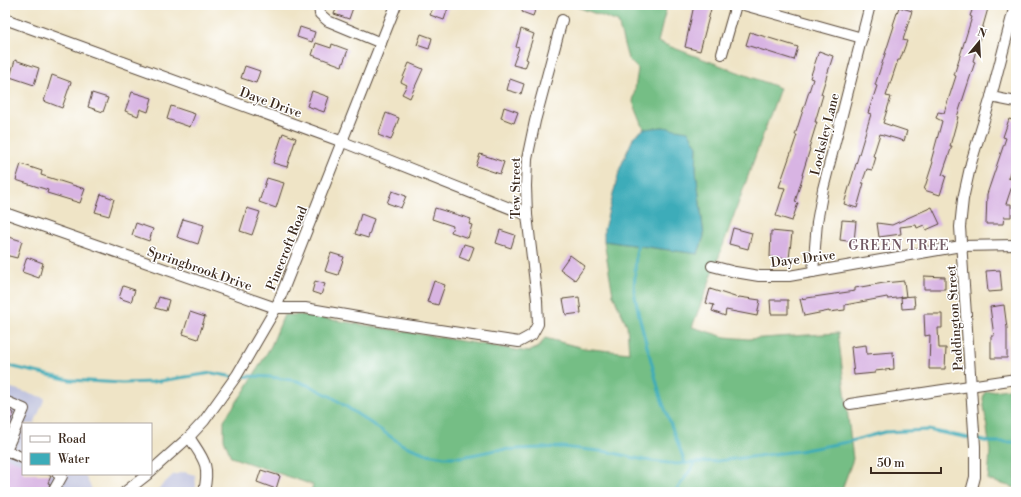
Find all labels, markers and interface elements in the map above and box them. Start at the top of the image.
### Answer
north arrow [959,22,999,62]
text: N [975,25,988,42]
street label: Daye Drive [237,84,304,122]
street label: Locksley Lane [807,91,843,177]
street label: Tew Street [508,157,524,219]
street label: Pinecroft Road [263,203,311,293]
district label: GREEN TREE [848,237,950,255]
street label: Springbrook Drive [145,244,255,295]
street label: Daye Drive [770,247,837,271]
street label: Paddington Street [943,264,967,371]
legend [22,423,152,475]
text: Road [58,432,86,447]
scale bar [871,449,941,475]
text: Water [57,452,90,467]
text: 50 m [877,456,905,471]

